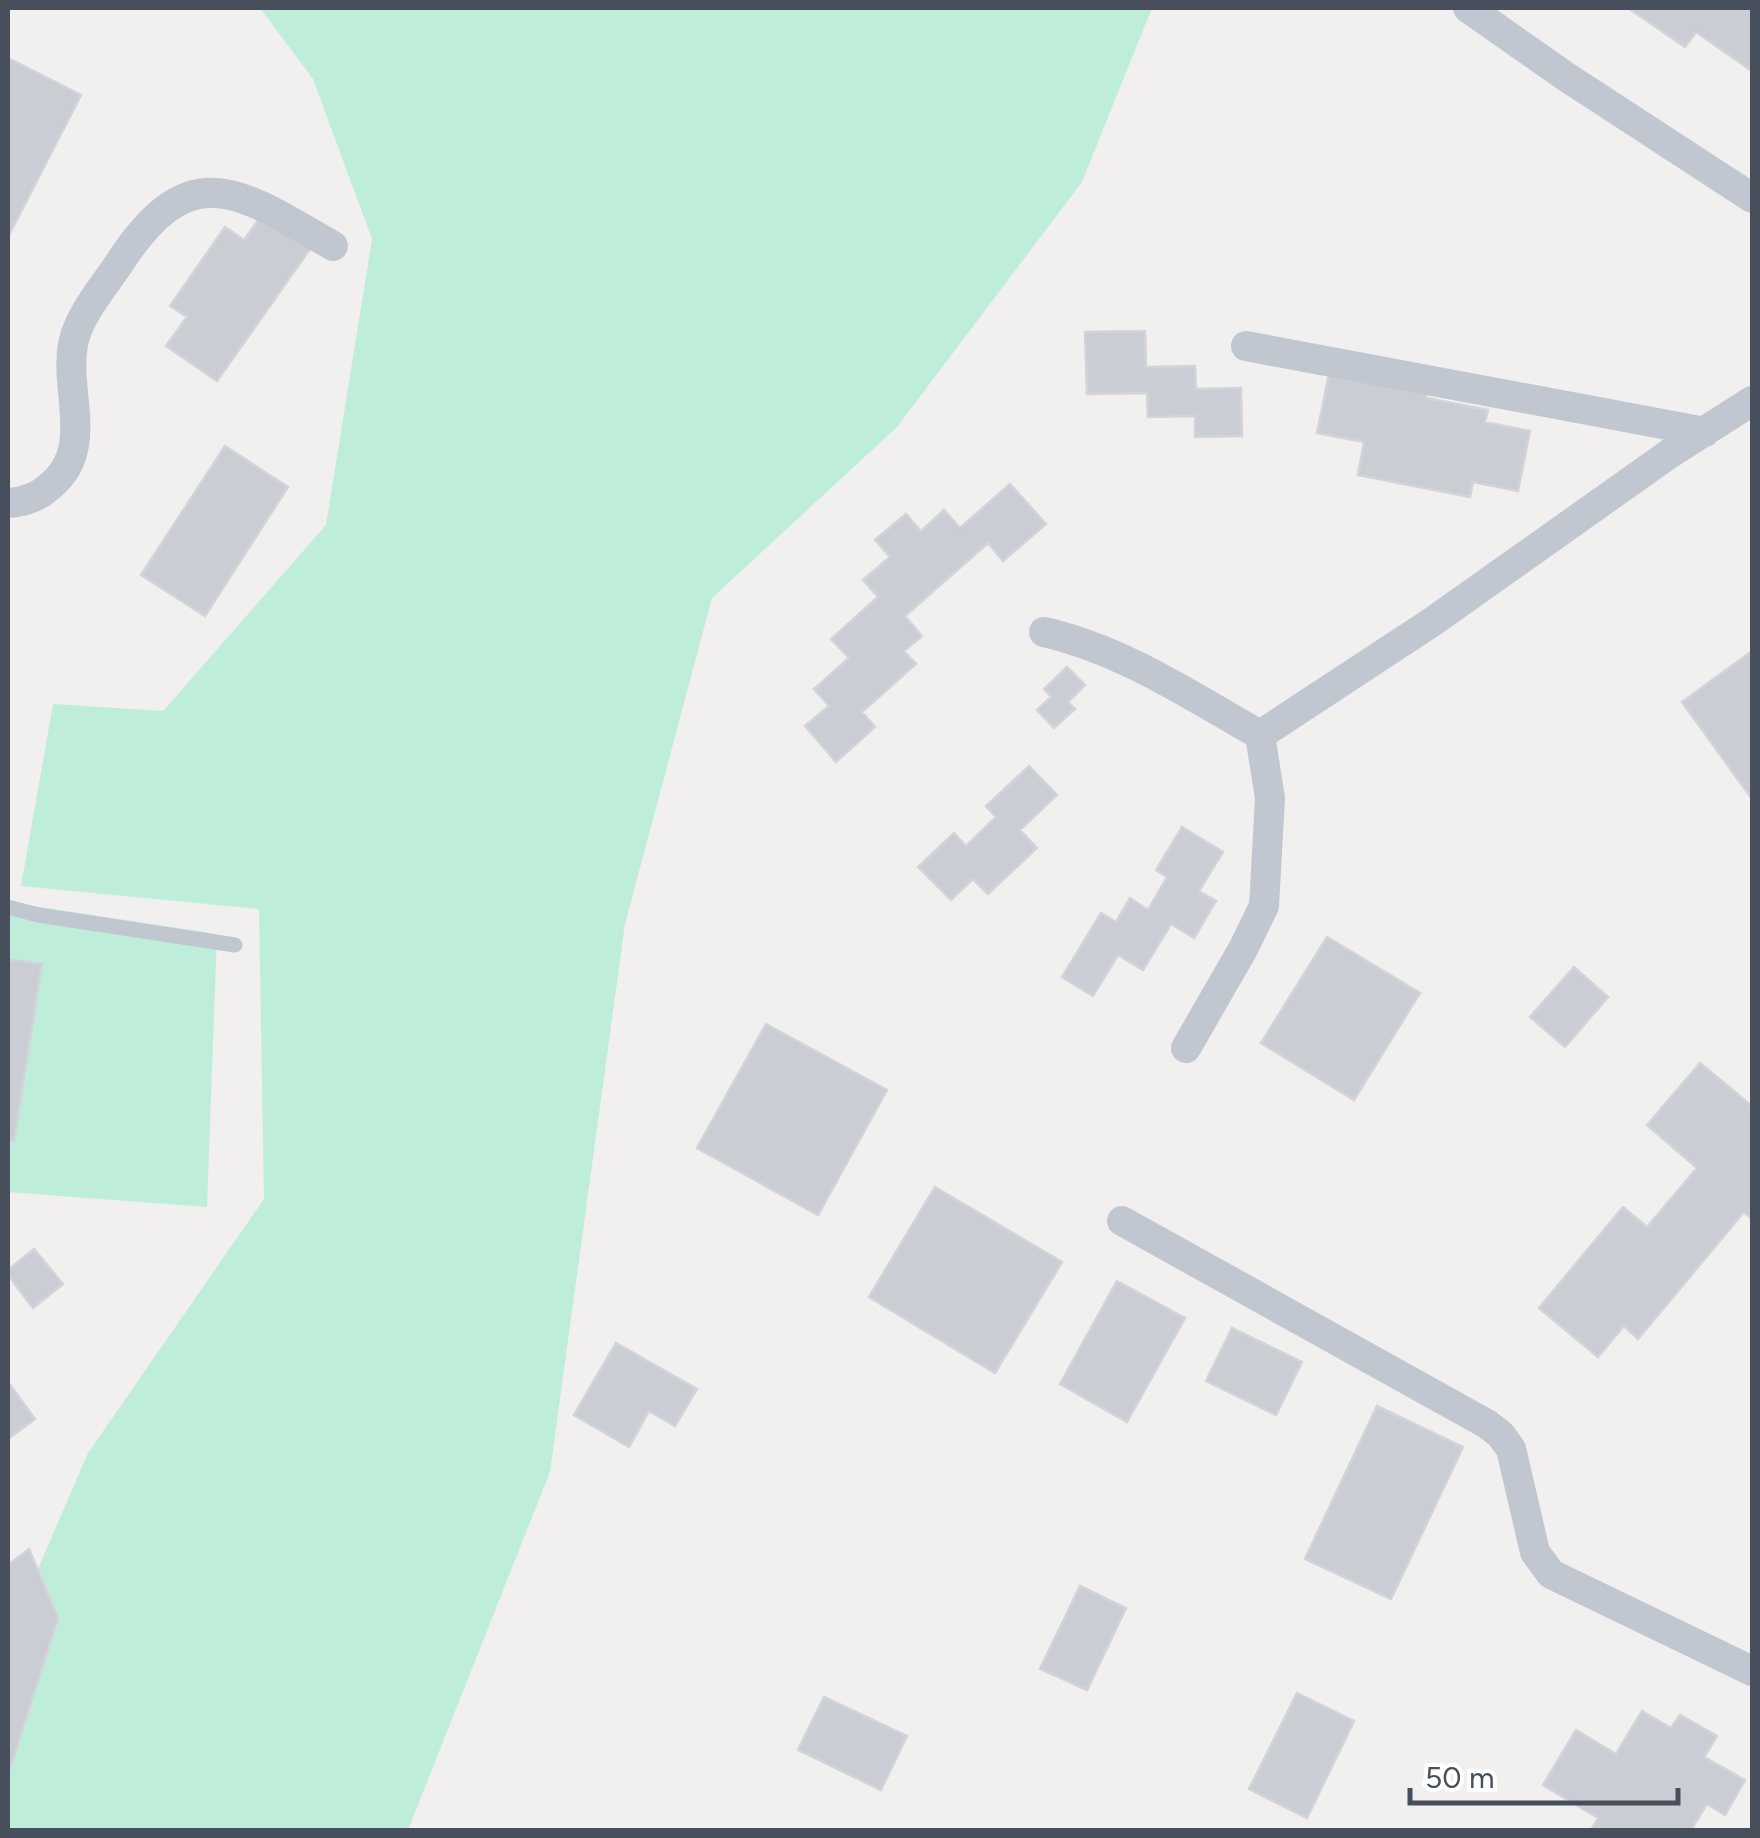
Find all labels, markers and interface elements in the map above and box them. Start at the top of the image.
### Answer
scale bar [1410,1743,1678,1805]
text: 50 m [1425,1759,1494,1796]

